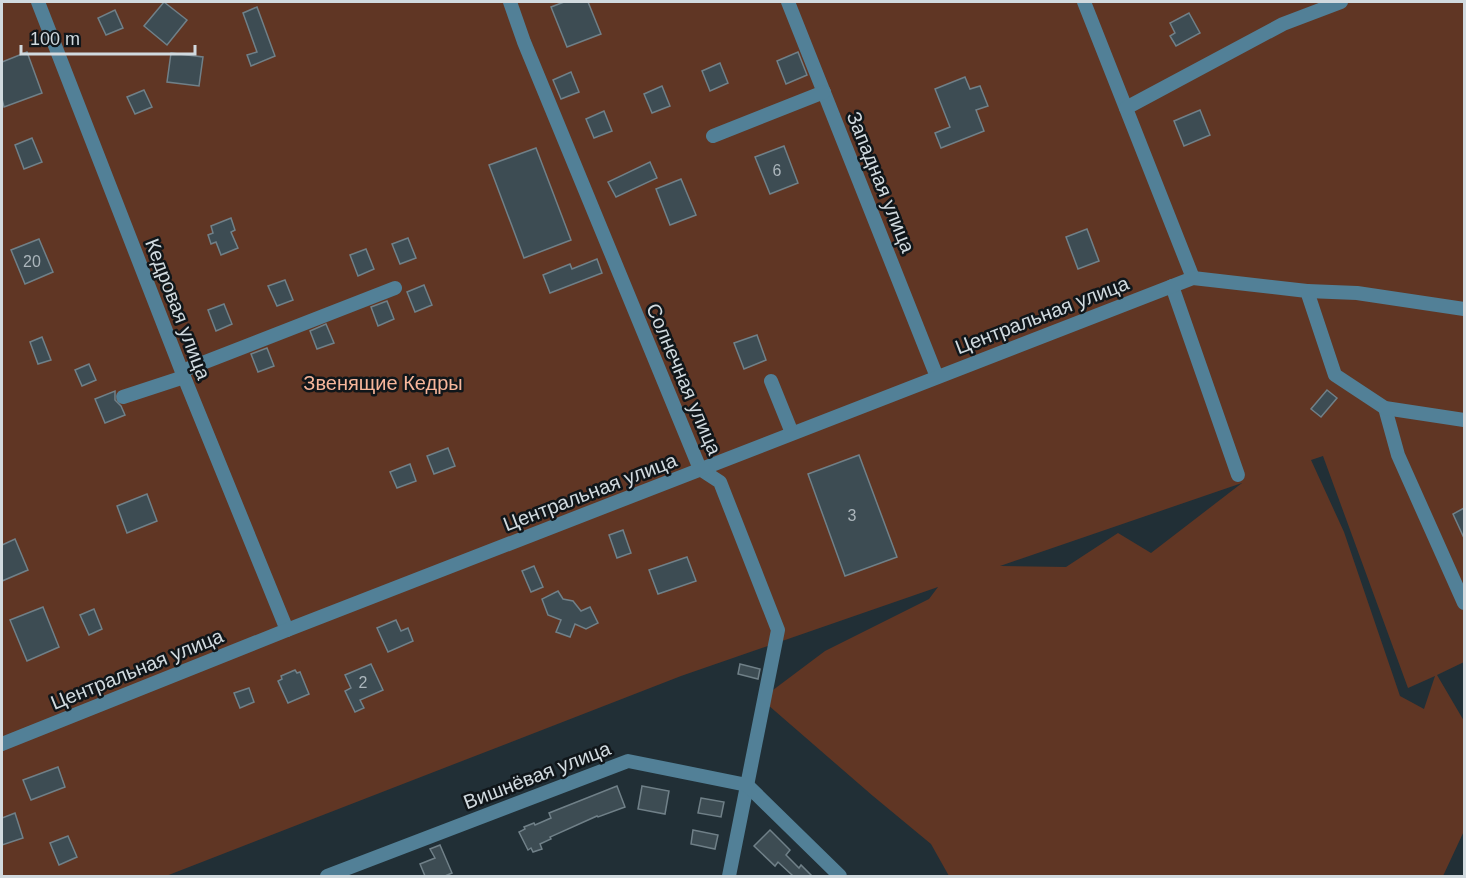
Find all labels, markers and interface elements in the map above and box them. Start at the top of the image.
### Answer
scale bar [21,18,195,56]
text: 100 m [30,29,80,49]
street label: Западная улица [843,108,920,257]
house number: 6 [773,162,782,179]
street label: Кедровая улица [141,235,215,383]
house number: 20 [23,253,41,270]
street label: Центральная улица [952,271,1133,358]
street label: Солнечная улица [642,300,726,459]
park label: Звенящие Кедры [303,372,463,394]
street label: Центральная улица [500,448,681,535]
house number: 3 [848,507,857,524]
street label: Центральная улица [48,624,227,714]
house number: 2 [359,674,368,691]
street label: Вишнёвая улица [460,737,614,813]

